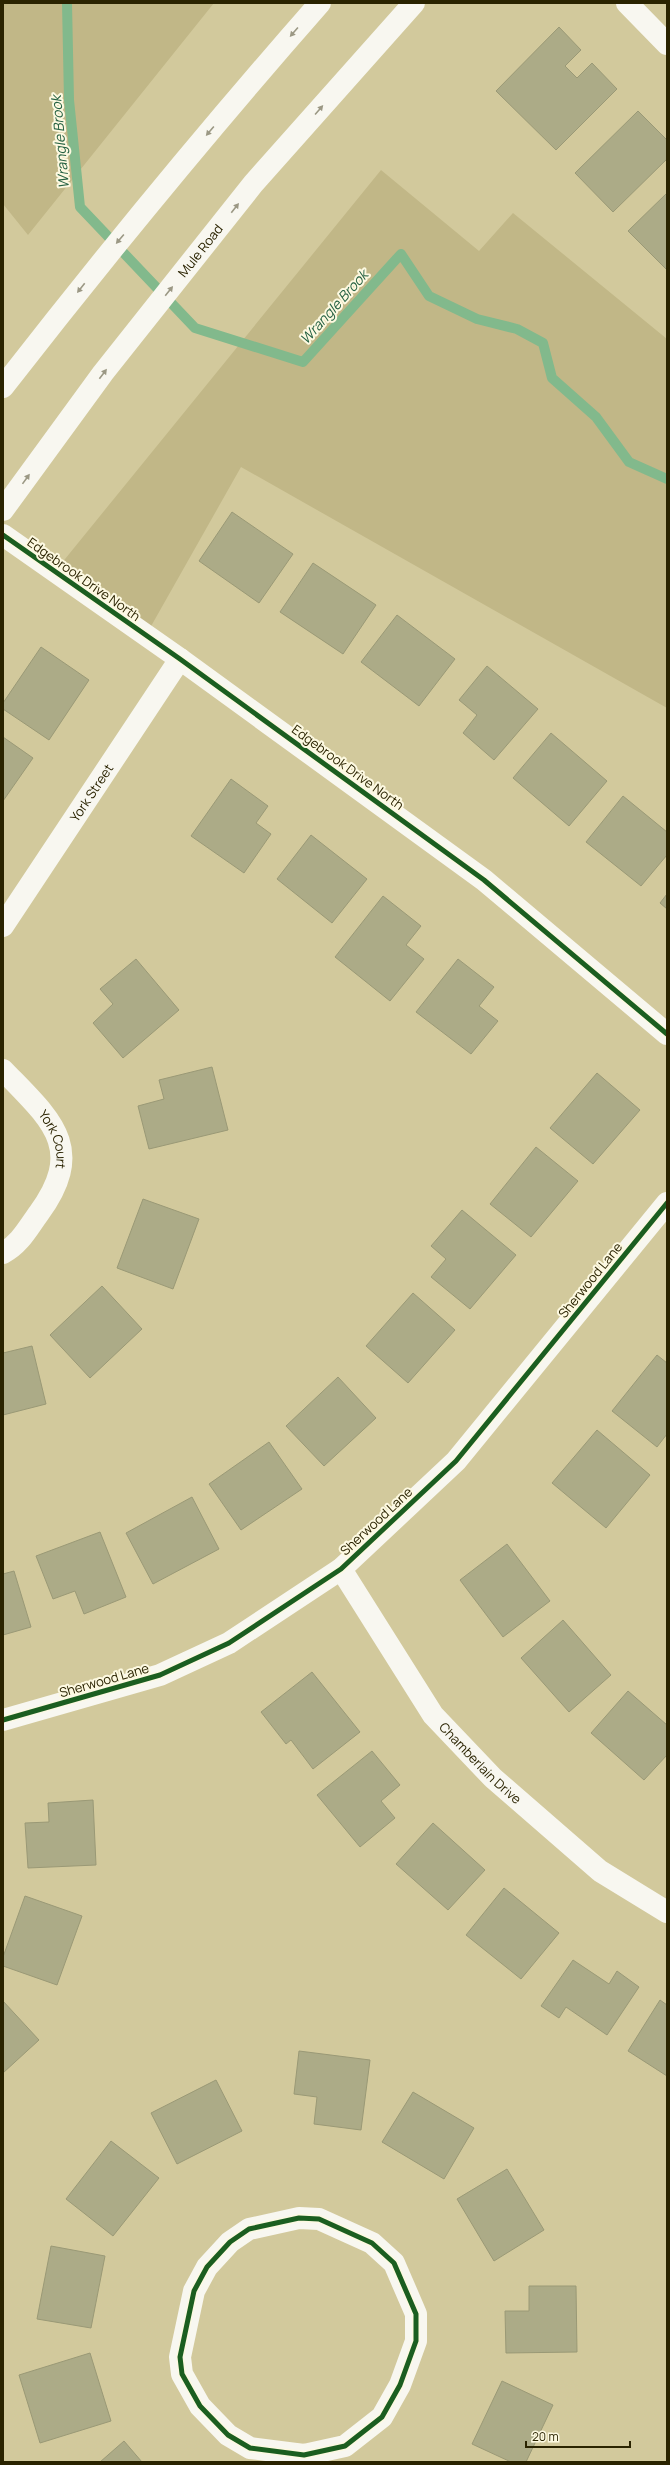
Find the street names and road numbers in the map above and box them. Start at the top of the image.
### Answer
street label: Mule Road [174,220,227,281]
street label: Edgebrook Drive North [24,533,144,625]
street label: Edgebrook Drive North [288,720,408,814]
street label: York Street [66,760,117,825]
street label: York Court [35,1106,71,1170]
street label: Sherwood Lane [554,1238,626,1322]
street label: Sherwood Lane [336,1483,416,1559]
street label: Sherwood Lane [57,1658,151,1701]
street label: Chamberlain Drive [435,1718,526,1808]

